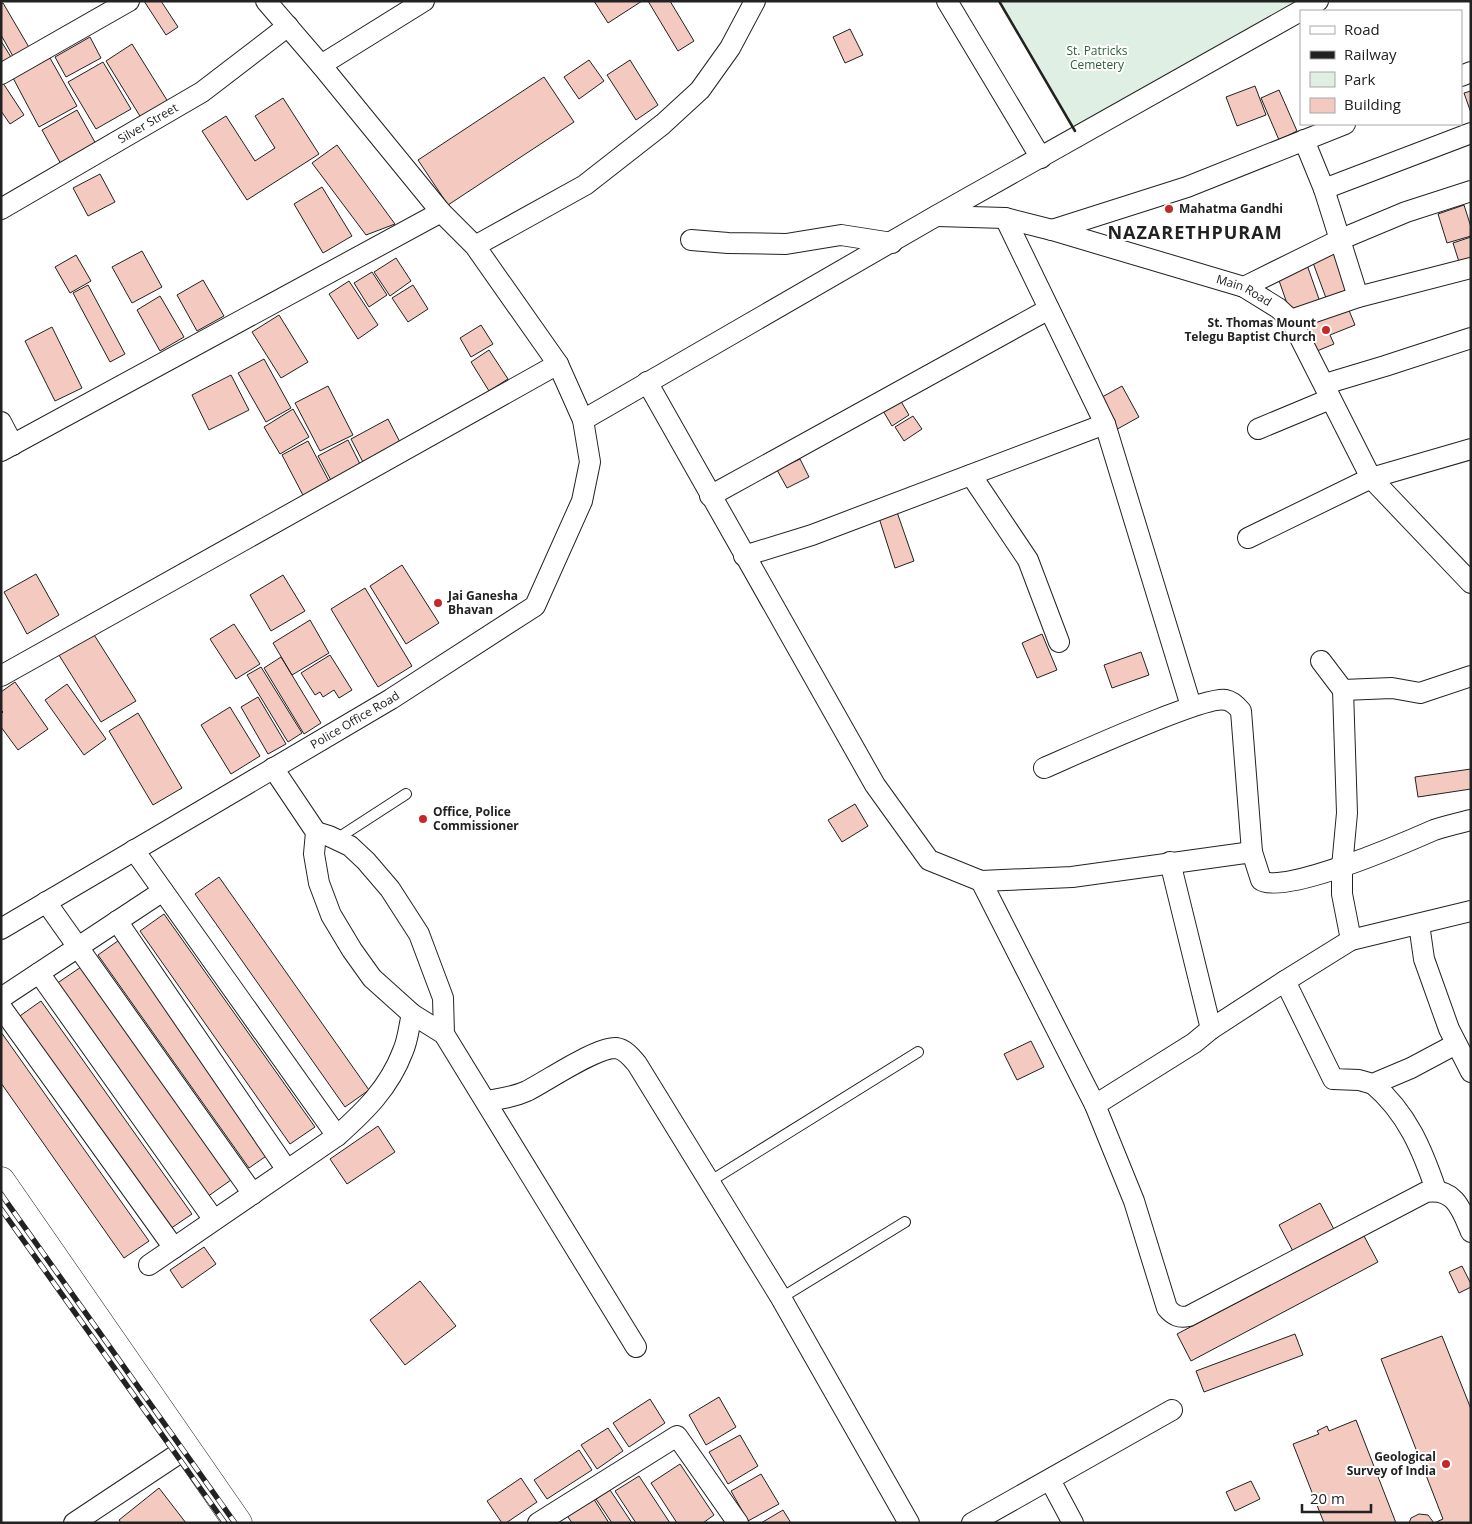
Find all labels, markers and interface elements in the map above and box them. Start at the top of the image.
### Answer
legend [1300,10,1462,125]
text: Road [1344,19,1380,39]
park label: St. Patricks Cemetery [1067,42,1128,73]
text: Railway [1344,44,1397,64]
text: Park [1344,69,1375,89]
text: Building [1344,94,1401,114]
street label: Silver Street [114,99,181,147]
place label: Mahatma Gandhi [1179,200,1283,217]
marker: Mahatma Gandhi [1163,203,1175,215]
district label: NAZARETHPURAM [1107,220,1283,244]
street label: Main Road [1214,270,1275,310]
place label: St. Thomas Mount Telegu Baptist Church [1184,314,1316,345]
marker: St. Thomas Mount Telegu Baptist Church [1320,324,1332,336]
place label: Jai Ganesha Bhavan [447,587,518,618]
marker: Jai Ganesha Bhavan [432,597,444,609]
street label: Police Office Road [307,687,403,753]
place label: Office, Police Commissioner [433,803,519,834]
marker: Office, Police Commissioner [417,813,429,825]
place label: Geological Survey of India [1347,1448,1436,1479]
marker: Geological Survey of India [1440,1458,1452,1470]
scale bar [1302,1482,1371,1514]
text: 20 m [1310,1488,1345,1508]

